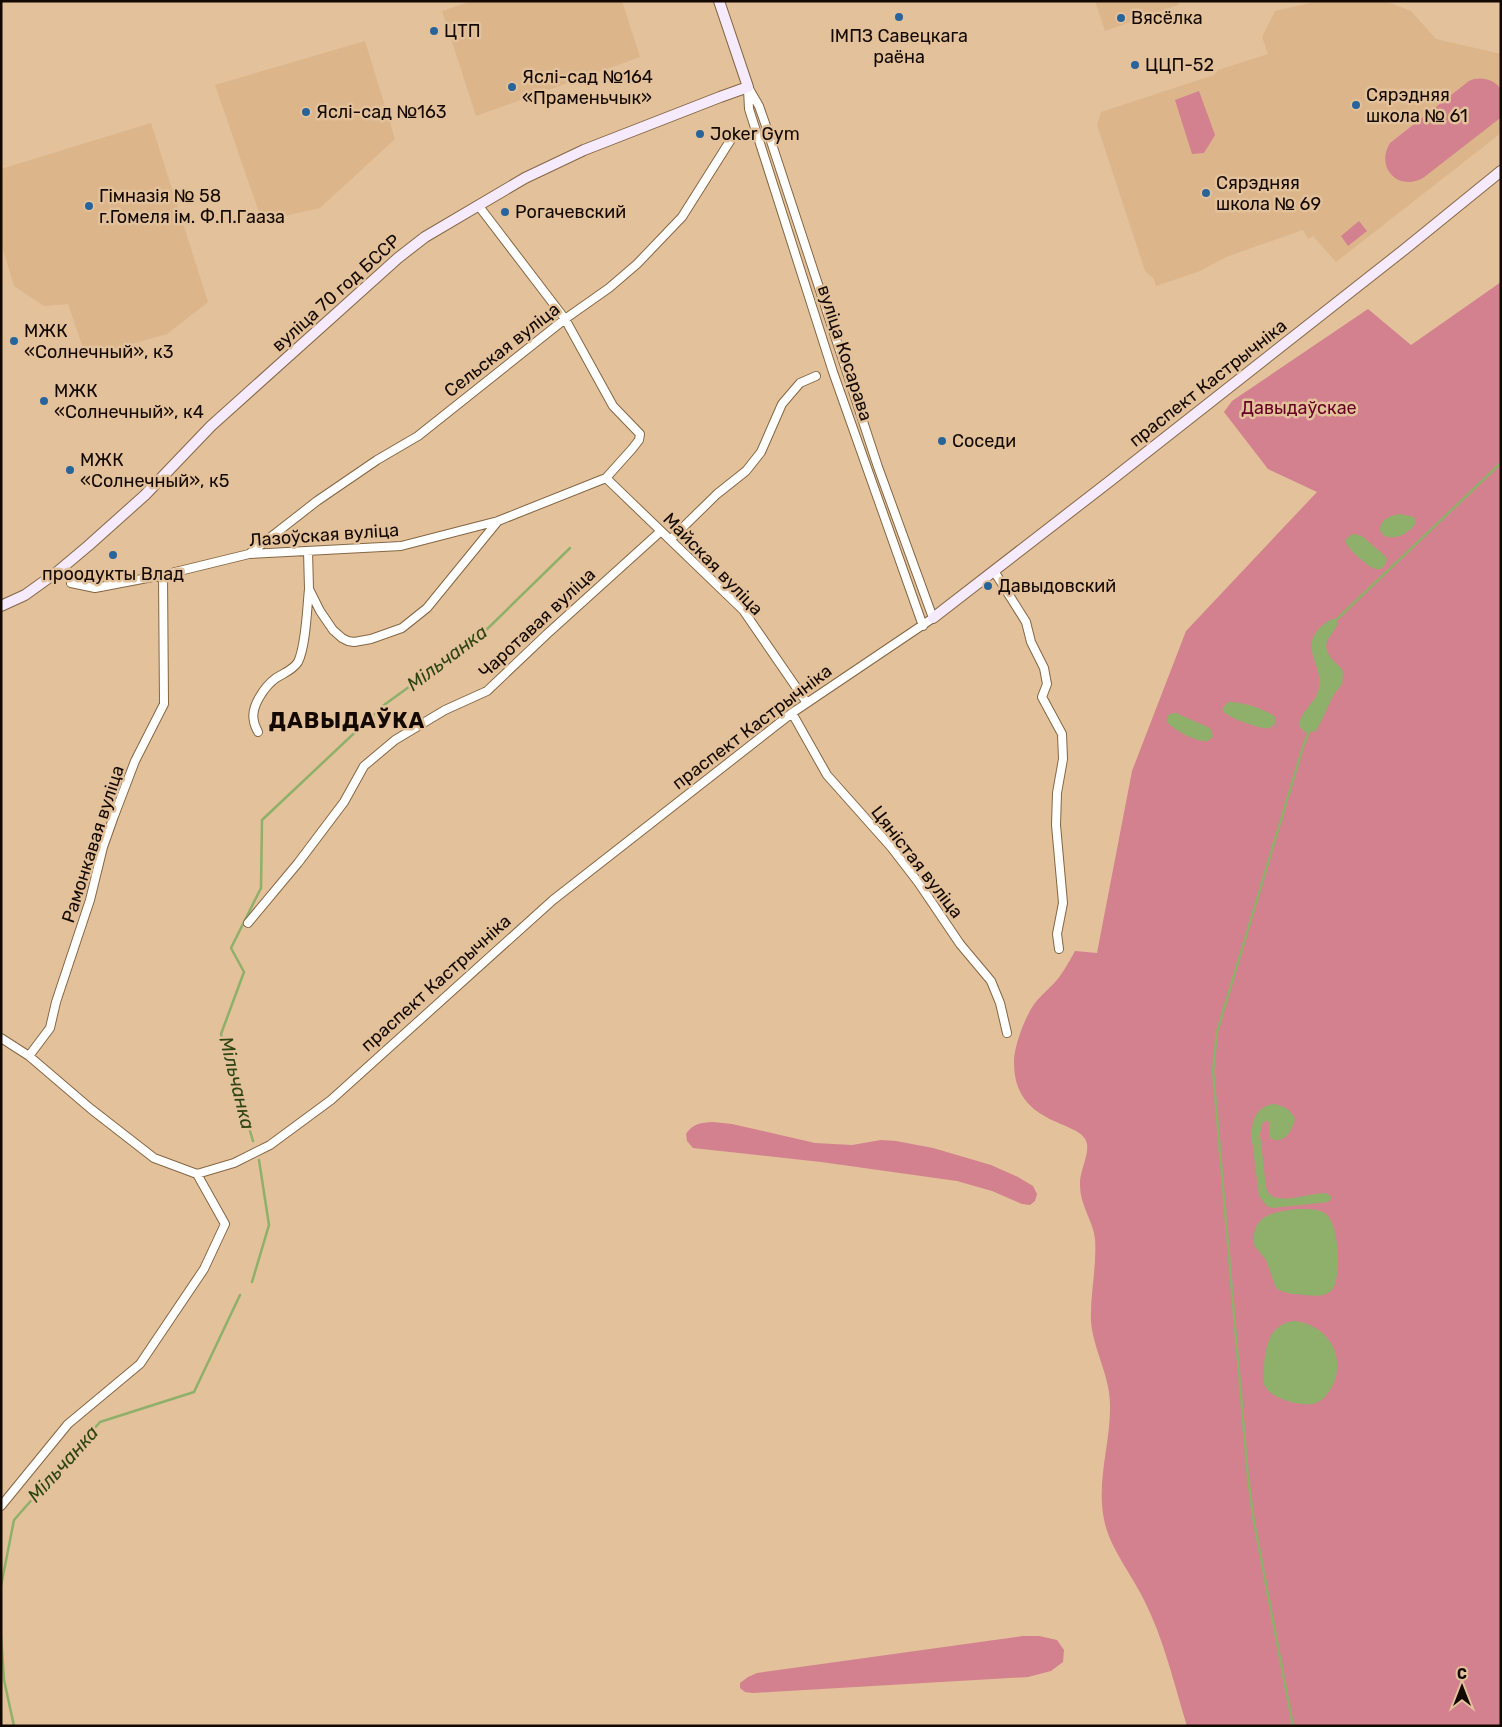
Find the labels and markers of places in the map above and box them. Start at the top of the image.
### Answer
place label: Вясёлка [1131,7,1203,29]
marker: ІМПЗ Савецкага раёна [893,11,905,23]
marker: Вясёлка [1115,12,1127,24]
place label: ЦТП [444,20,481,42]
marker: ЦТП [428,25,440,37]
place label: ІМПЗ Савецкага раёна [830,25,968,68]
place label: ЦЦП-52 [1145,54,1214,76]
marker: ЦЦП-52 [1129,59,1141,71]
place label: Яслі-сад №164 «Праменьчык» [522,66,653,109]
marker: Яслі-сад №164 «Праменьчык» [506,81,518,93]
place label: Сярэдняя школа № 61 [1366,84,1468,127]
marker: Сярэдняя школа № 61 [1350,99,1362,111]
place label: Яслі-сад №163 [316,101,447,123]
marker: Яслі-сад №163 [300,106,312,118]
place label: Joker Gym [710,123,800,145]
marker: Joker Gym [694,128,706,140]
place label: Сярэдняя школа № 69 [1216,172,1321,215]
place label: Гімназія № 58 г.Гомеля ім. Ф.П.Гааза [99,185,285,228]
marker: Сярэдняя школа № 69 [1200,187,1212,199]
marker: Гімназія № 58 г.Гомеля ім. Ф.П.Гааза [83,200,95,212]
place label: Рогачевский [515,201,626,223]
marker: Рогачевский [499,206,511,218]
place label: МЖК «Солнечный», к3 [24,320,173,363]
marker: МЖК «Солнечный», к3 [8,335,20,347]
place label: МЖК «Солнечный», к4 [54,380,204,423]
marker: МЖК «Солнечный», к4 [38,395,50,407]
place label: Соседи [952,430,1016,452]
marker: Соседи [936,435,948,447]
place label: МЖК «Солнечный», к5 [80,449,229,492]
marker: МЖК «Солнечный», к5 [64,464,76,476]
marker: проодукты Влад [107,549,119,561]
place label: проодукты Влад [42,563,184,585]
place label: Давыдовский [998,575,1116,597]
marker: Давыдовский [982,580,994,592]

